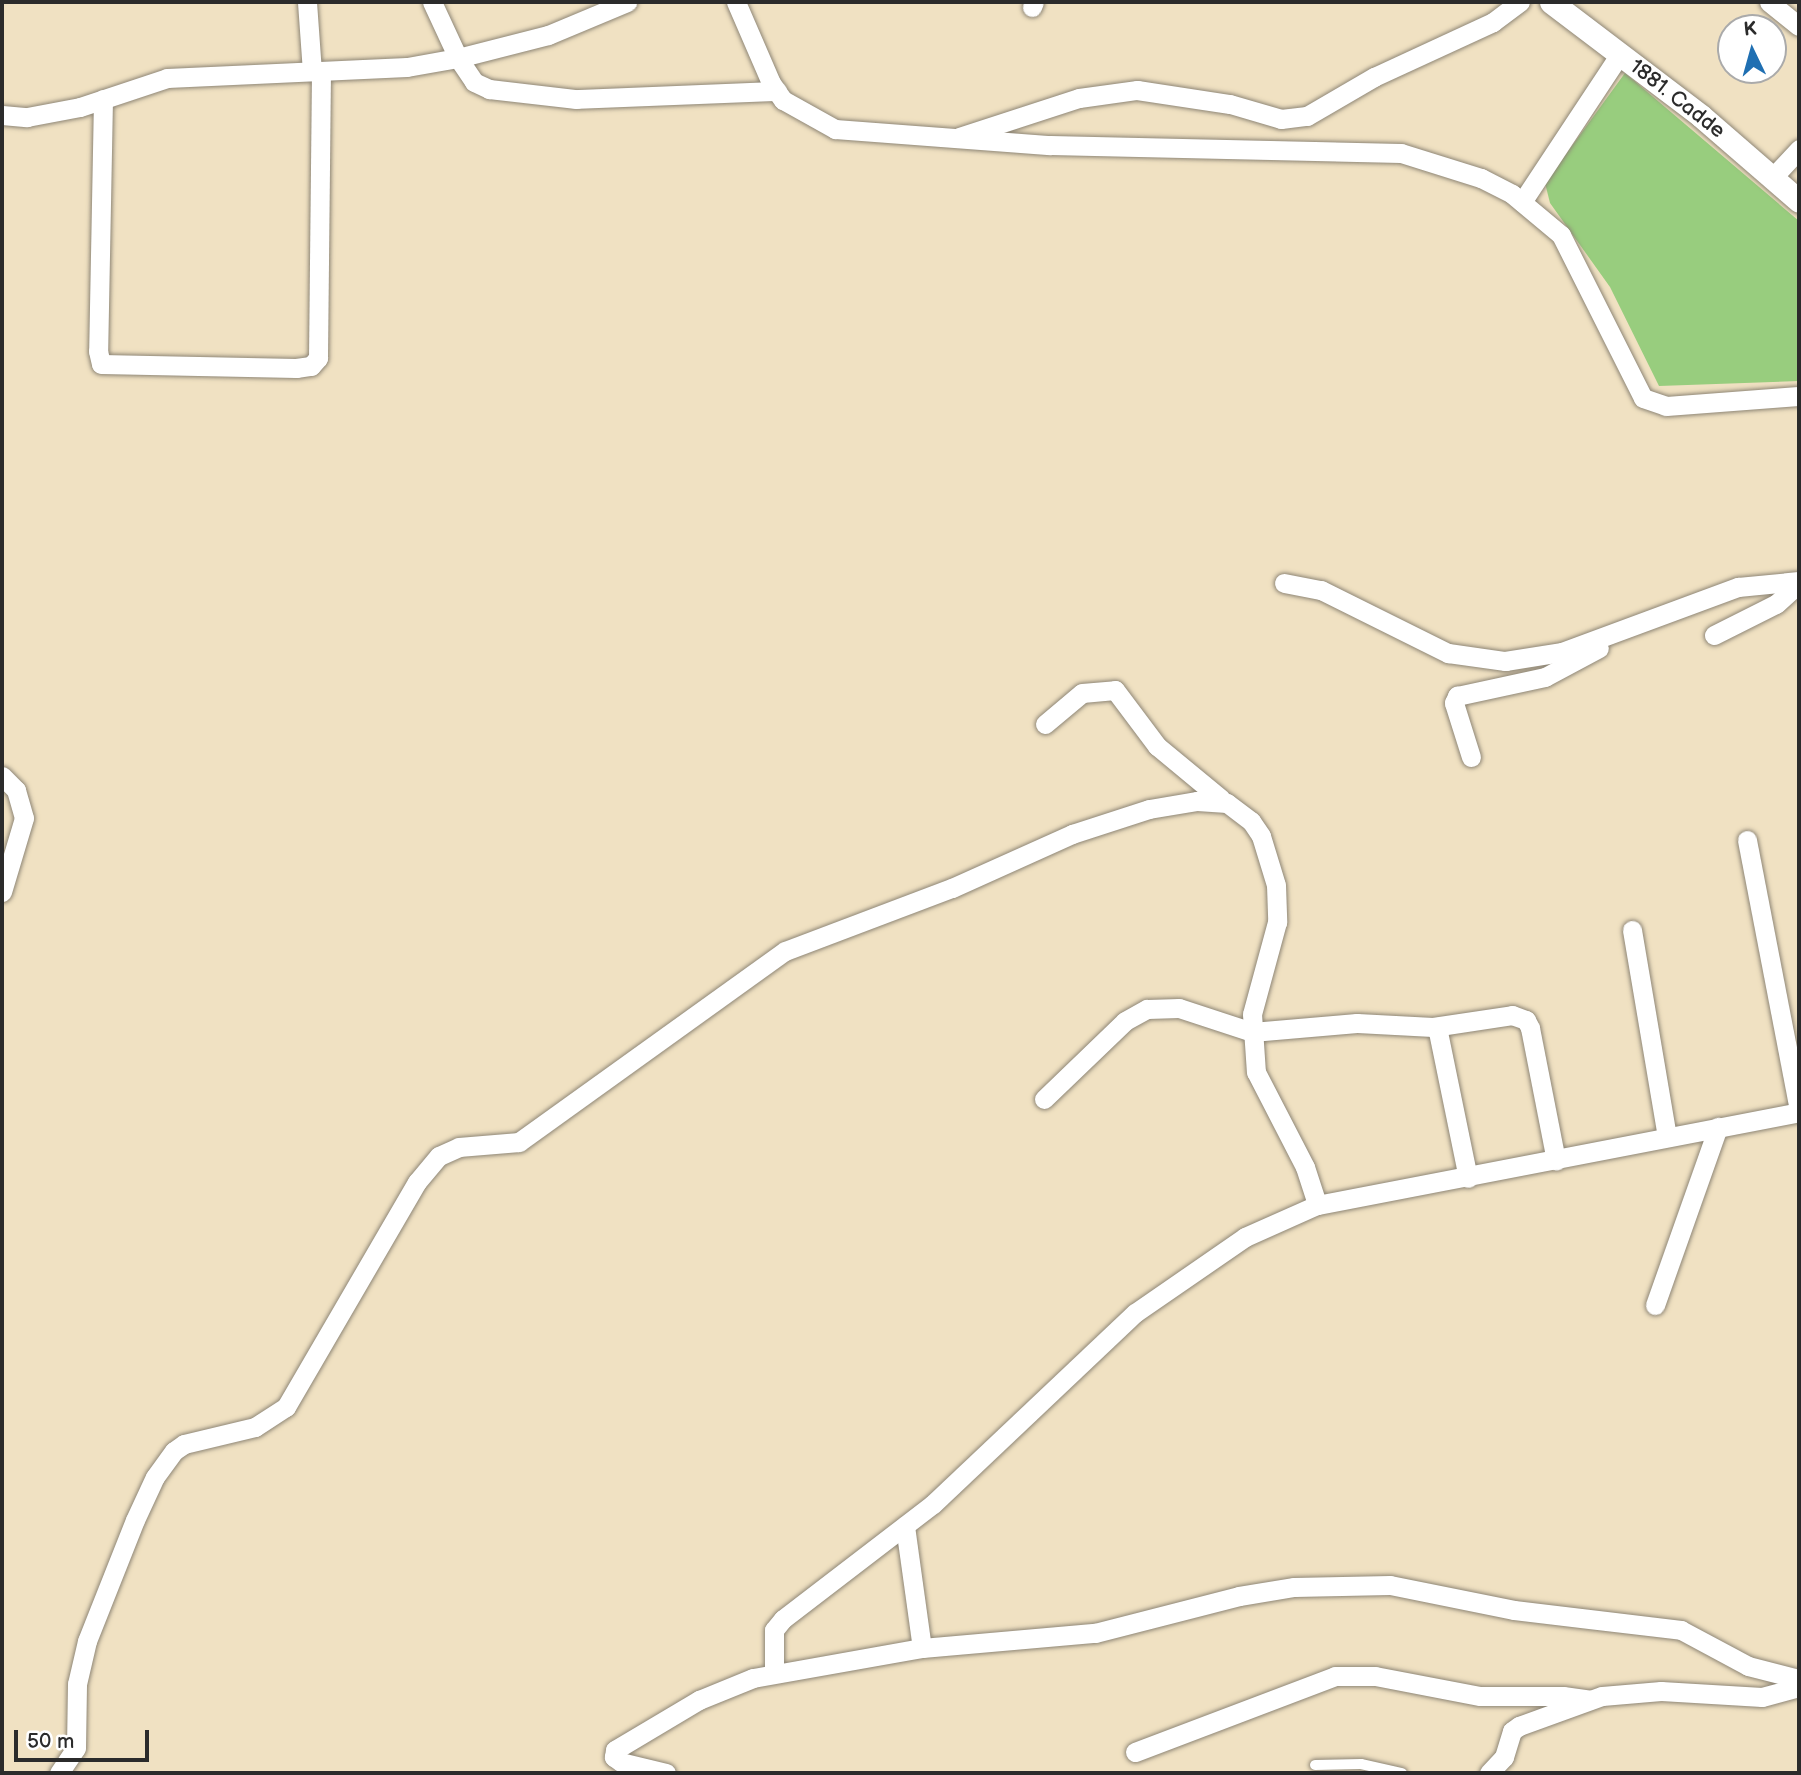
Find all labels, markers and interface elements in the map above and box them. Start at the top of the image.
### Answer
north arrow [1717,14,1787,84]
text: K [1743,18,1758,42]
street label: 1881. Cadde [1624,54,1730,144]
scale bar [18,1716,152,1760]
text: 50 m [27,1729,74,1754]

